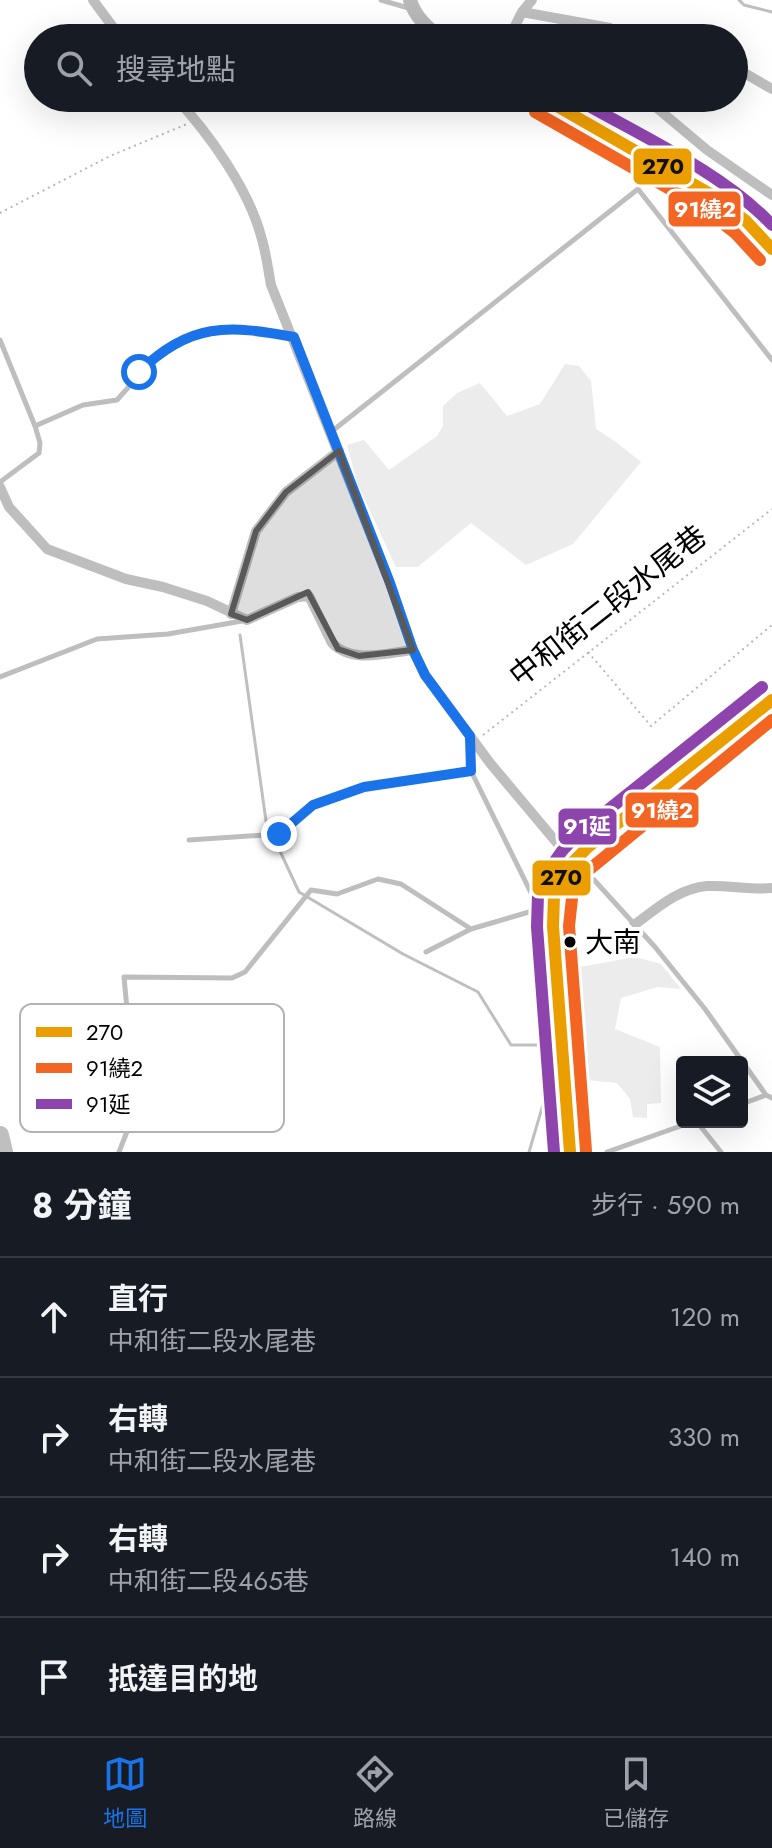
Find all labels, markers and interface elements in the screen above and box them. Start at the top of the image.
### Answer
search box [24,24,748,112]
icon: search [52,46,96,90]
text: 搜尋地點 [116,48,236,91]
line badge: 270 [632,147,693,186]
text: 270 [642,150,684,182]
line badge: 91繞2 [667,190,742,228]
text: 91繞2 [674,193,736,225]
route start [121,354,157,390]
street label: 中和街二段水尾巷 [500,515,715,696]
line badge: 91繞2 [624,791,700,829]
text: 91繞2 [631,794,693,826]
line badge: 91延 [557,807,618,846]
text: 91延 [563,810,611,842]
route end [261,816,297,852]
line badge: 270 [531,859,592,897]
text: 270 [540,861,582,893]
place label: 大南 [585,922,641,963]
marker: 大南 [562,934,578,950]
legend [20,1004,284,1132]
text: 270 [86,1016,123,1048]
text: 91繞2 [86,1052,143,1084]
map controls [676,1056,748,1128]
button: layers [676,1056,748,1128]
text: 91延 [86,1088,131,1120]
text: 8 分鐘 [32,1181,132,1230]
text: 步行 · 590 m [591,1186,740,1224]
text: 直行 [108,1277,168,1320]
icon: ahead [32,1295,76,1339]
text: 120 m [670,1298,740,1336]
text: 中和街二段水尾巷 [108,1322,316,1360]
text: 右轉 [108,1397,168,1440]
icon: right [32,1415,76,1459]
text: 330 m [668,1418,740,1456]
text: 中和街二段水尾巷 [108,1442,316,1480]
text: 右轉 [108,1517,168,1560]
icon: right [32,1535,76,1579]
text: 140 m [669,1538,740,1576]
text: 中和街二段465巷 [108,1562,309,1600]
icon: arrive [32,1655,76,1699]
text: 抵達目的地 [108,1657,258,1700]
tab: 地圖 [103,1752,147,1834]
tab: 路線 [353,1752,397,1834]
tab: 已儲存 [603,1752,669,1834]

